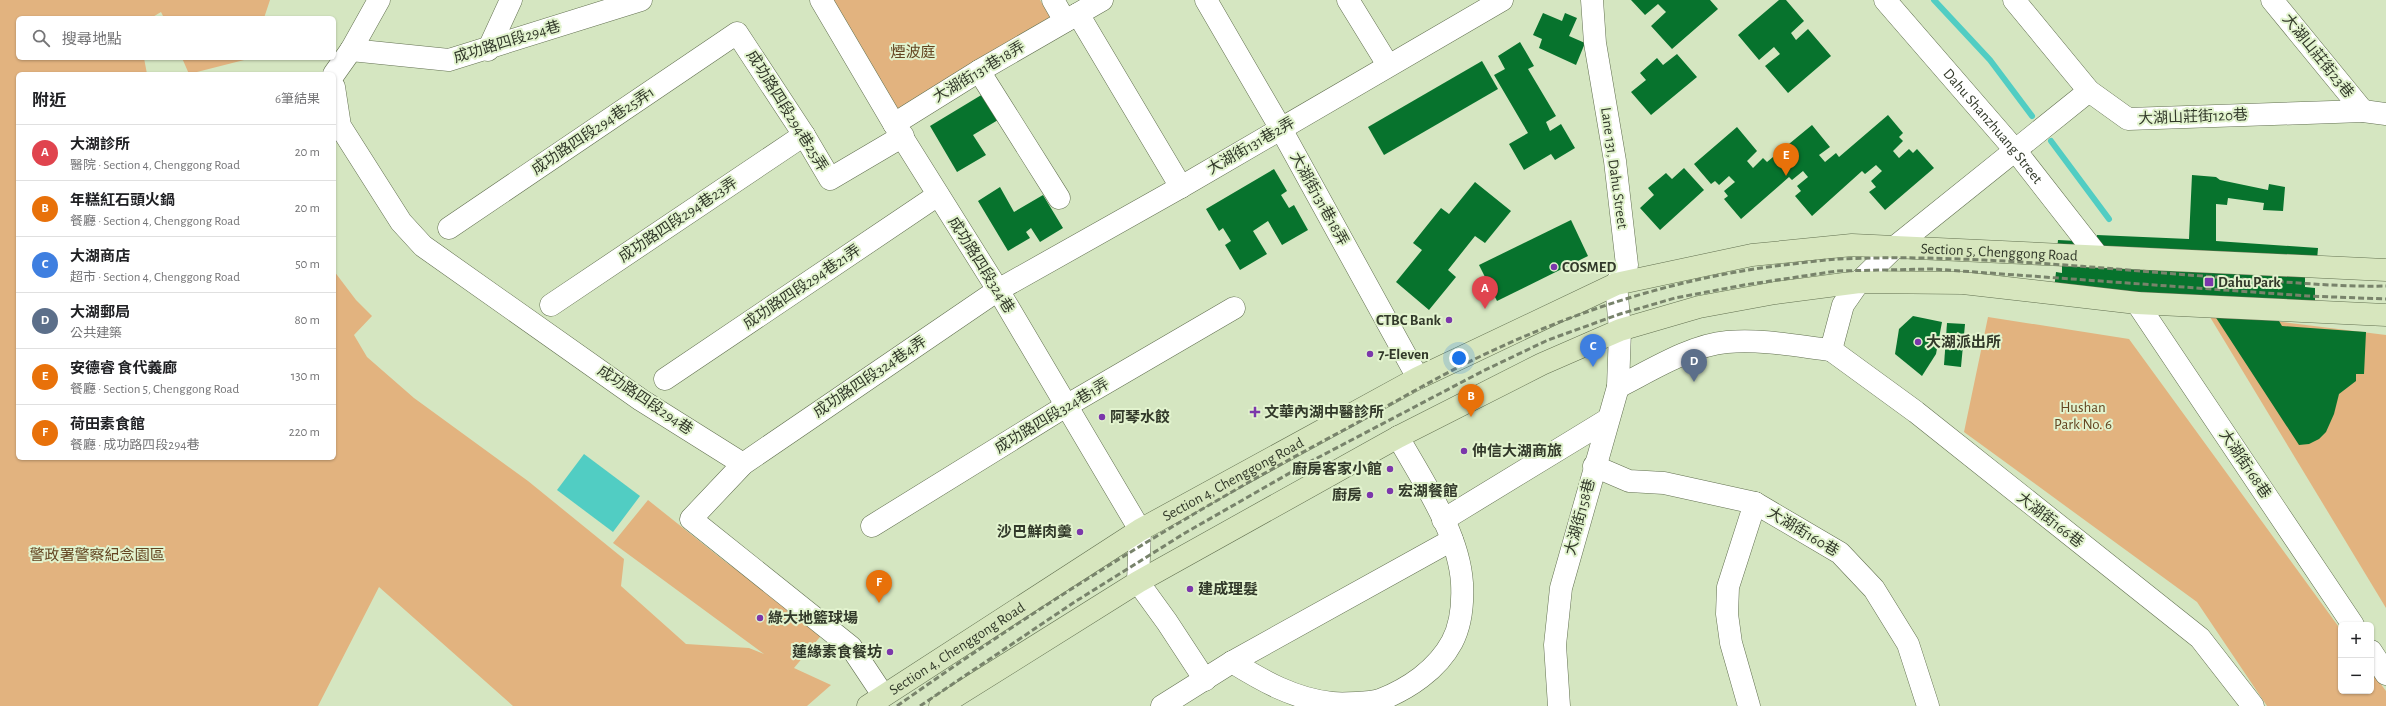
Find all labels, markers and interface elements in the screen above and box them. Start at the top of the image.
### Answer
street label: 大湖山莊街23巷 [2280,11,2357,101]
search box [16,16,336,60]
street label: 成功路四段294巷 [451,18,562,65]
icon: search [30,27,52,49]
text: 搜尋地點 [62,32,122,47]
street label: 大湖街131巷18弄 [930,38,1027,105]
park label: 煙波庭 [890,44,936,60]
street label: 成功路四段294巷25弄 [744,47,831,174]
street label: Dahu Shanzhuang Street [1940,66,2046,186]
street label: 成功路四段294巷25弄1 [528,84,657,178]
text: 附近 [32,92,66,109]
text: 6筆結果 [275,93,320,106]
street label: Lane 131, Dahu Street [1598,106,1630,230]
street label: 大湖山莊街120巷 [2138,107,2248,126]
street label: 大湖街131巷2弄 [1204,114,1297,177]
text: 大湖診所 [70,137,130,152]
pin: E [1773,143,1799,176]
text: A [41,146,49,159]
text: 20 m [295,146,320,159]
street label: 大湖街131巷18弄 [1287,149,1352,248]
text: 醫院 · Section 4, Chenggong Road [70,159,240,172]
street label: 成功路四段294巷23弄 [616,174,740,265]
text: 年糕紅石頭火鍋 [70,193,175,208]
text: B [41,202,49,215]
text: 20 m [295,202,320,215]
street label: 成功路四段324巷 [945,214,1017,316]
text: 餐廳 · Section 4, Chenggong Road [70,215,240,228]
street label: 成功路四段294巷21弄 [740,241,863,332]
street label: Section 5, Chenggong Road [1920,241,2078,263]
text: 大湖商店 [70,249,130,264]
text: C [42,258,48,271]
text: 50 m [295,258,320,271]
place label: COSMED [1562,260,1616,275]
marker: COSMED [1549,262,1559,272]
text: 超市 · Section 4, Chenggong Road [70,271,240,284]
place label: Dahu Park [2218,275,2281,290]
pin: A [1472,276,1498,309]
marker: Dahu Park [2203,276,2215,288]
text: 大湖郵局 [70,305,130,320]
place label: CTBC Bank [1376,313,1442,328]
text: D [41,314,49,327]
text: 80 m [294,314,320,327]
marker: CTBC Bank [1444,315,1454,325]
text: 公共建築 [70,327,122,340]
street label: 成功路四段324巷4弄 [810,333,929,420]
pin: C [1580,334,1606,367]
place label: 大湖派出所 [1926,334,2001,350]
marker: 大湖派出所 [1913,337,1923,347]
place label: 7-Eleven [1378,347,1429,362]
your location [1449,348,1469,368]
marker: 7-Eleven [1365,349,1375,359]
pin: D [1681,349,1707,382]
text: 安德睿 食代義廊 [70,361,177,376]
street label: 成功路四段294巷 [595,362,696,437]
text: E [42,370,48,383]
text: 130 m [291,370,320,383]
street label: 成功路四段324巷1弄 [992,375,1112,456]
text: 餐廳 · Section 5, Chenggong Road [70,383,239,396]
pin: B [1458,384,1484,417]
park label: Hushan Park No. 6 [2054,400,2112,432]
place label: 文華內湖中醫診所 [1264,404,1384,420]
marker: 文華內湖中醫診所 [1249,406,1261,418]
place label: 阿琴水餃 [1110,409,1170,425]
marker: 阿琴水餃 [1097,412,1107,422]
text: 荷田素食館 [70,417,145,432]
text: F [42,426,48,439]
text: 220 m [289,426,320,439]
street label: 大湖街168巷 [2217,426,2274,501]
street label: Section 4, Chenggong Road [1160,435,1306,524]
text: 餐廳 · 成功路四段294巷 [70,439,200,452]
place label: 仲信大湖商旅 [1472,442,1562,459]
marker: 仲信大湖商旅 [1459,446,1469,456]
place label: 廚房客家小館 [1292,461,1382,477]
marker: 廚房客家小館 [1385,464,1395,474]
street label: 大湖街158巷 [1562,477,1597,557]
place label: 宏湖餐館 [1398,483,1458,499]
marker: 宏湖餐館 [1385,486,1395,496]
place label: 廚房 [1332,487,1362,503]
street label: 大湖街166巷 [2014,489,2086,550]
marker: 廚房 [1365,490,1375,500]
street label: 大湖街160巷 [1765,504,1842,559]
place label: 沙巴鮮肉羹 [997,523,1072,540]
marker: 沙巴鮮肉羹 [1075,527,1085,537]
park label: 警政署警察紀念園區 [29,547,165,563]
pin: F [866,570,892,603]
place label: 建成理髮 [1198,580,1258,597]
marker: 建成理髮 [1185,584,1195,594]
street label: Section 4, Chenggong Road [887,599,1028,698]
place label: 綠大地籃球場 [768,610,858,626]
marker: 綠大地籃球場 [755,613,765,623]
map controls [2338,622,2374,694]
button: + [2338,622,2374,658]
place label: 蓮緣素食餐坊 [792,643,882,660]
marker: 蓮緣素食餐坊 [885,647,895,657]
button: − [2338,658,2374,694]

